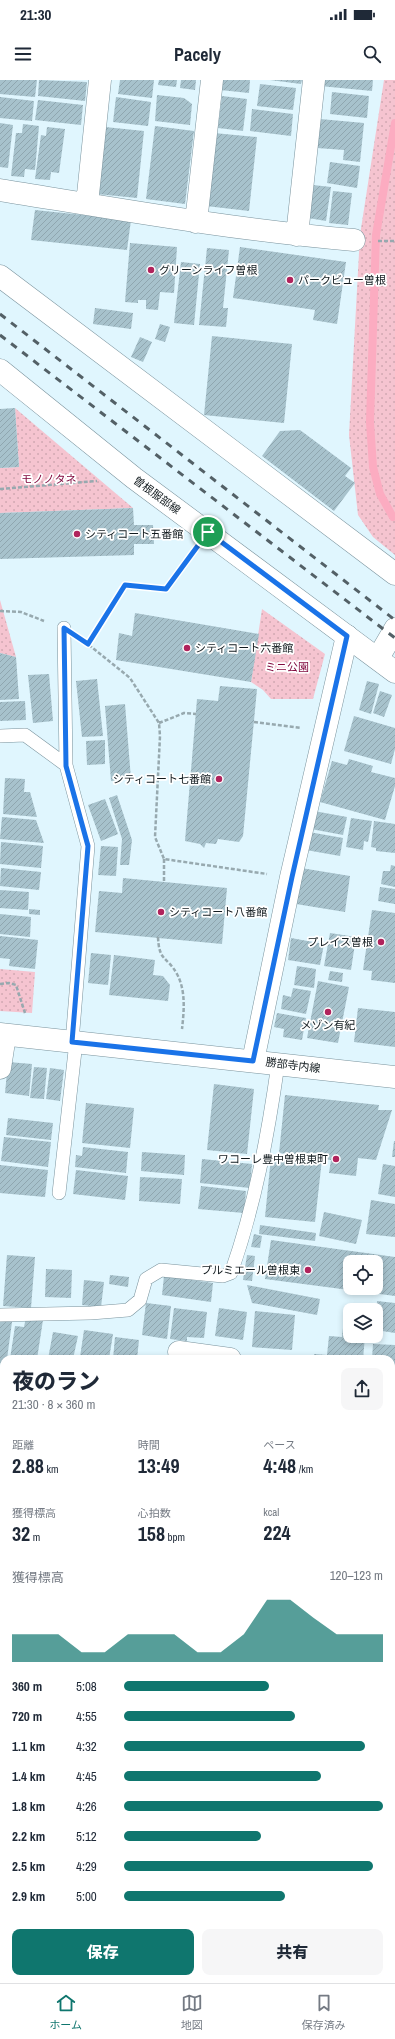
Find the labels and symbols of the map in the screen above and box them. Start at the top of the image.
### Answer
place label: グリーンライフ曽根 [159,263,257,277]
marker: グリーンライフ曽根 [146,265,156,275]
place label: パークビュー曽根 [298,273,386,287]
marker: パークビュー曽根 [285,275,295,285]
park label: モノノタネ [22,472,76,486]
street label: 曽根服部線 [131,473,183,517]
pin [191,515,225,549]
place label: シティコート五番館 [85,527,183,541]
marker: シティコート五番館 [72,529,82,539]
place label: シティコート六番館 [195,641,293,655]
marker: シティコート六番館 [182,643,192,653]
park label: ミニ公園 [265,660,309,674]
place label: シティコート七番館 [113,772,211,786]
marker: シティコート七番館 [214,774,224,784]
place label: シティコート八番館 [169,905,267,919]
marker: シティコート八番館 [156,907,166,917]
place label: プレイス曽根 [307,935,373,949]
marker: プレイス曽根 [376,937,386,947]
marker: メゾン有紀 [323,1007,333,1017]
place label: メゾン有紀 [301,1018,356,1032]
street label: 勝部寺内線 [265,1055,321,1075]
place label: ワコーレ豊中曽根東町 [218,1152,328,1166]
marker: ワコーレ豊中曽根東町 [331,1154,341,1164]
place label: プルミエール曽根東 [201,1263,300,1277]
marker: プルミエール曽根東 [303,1265,313,1275]

